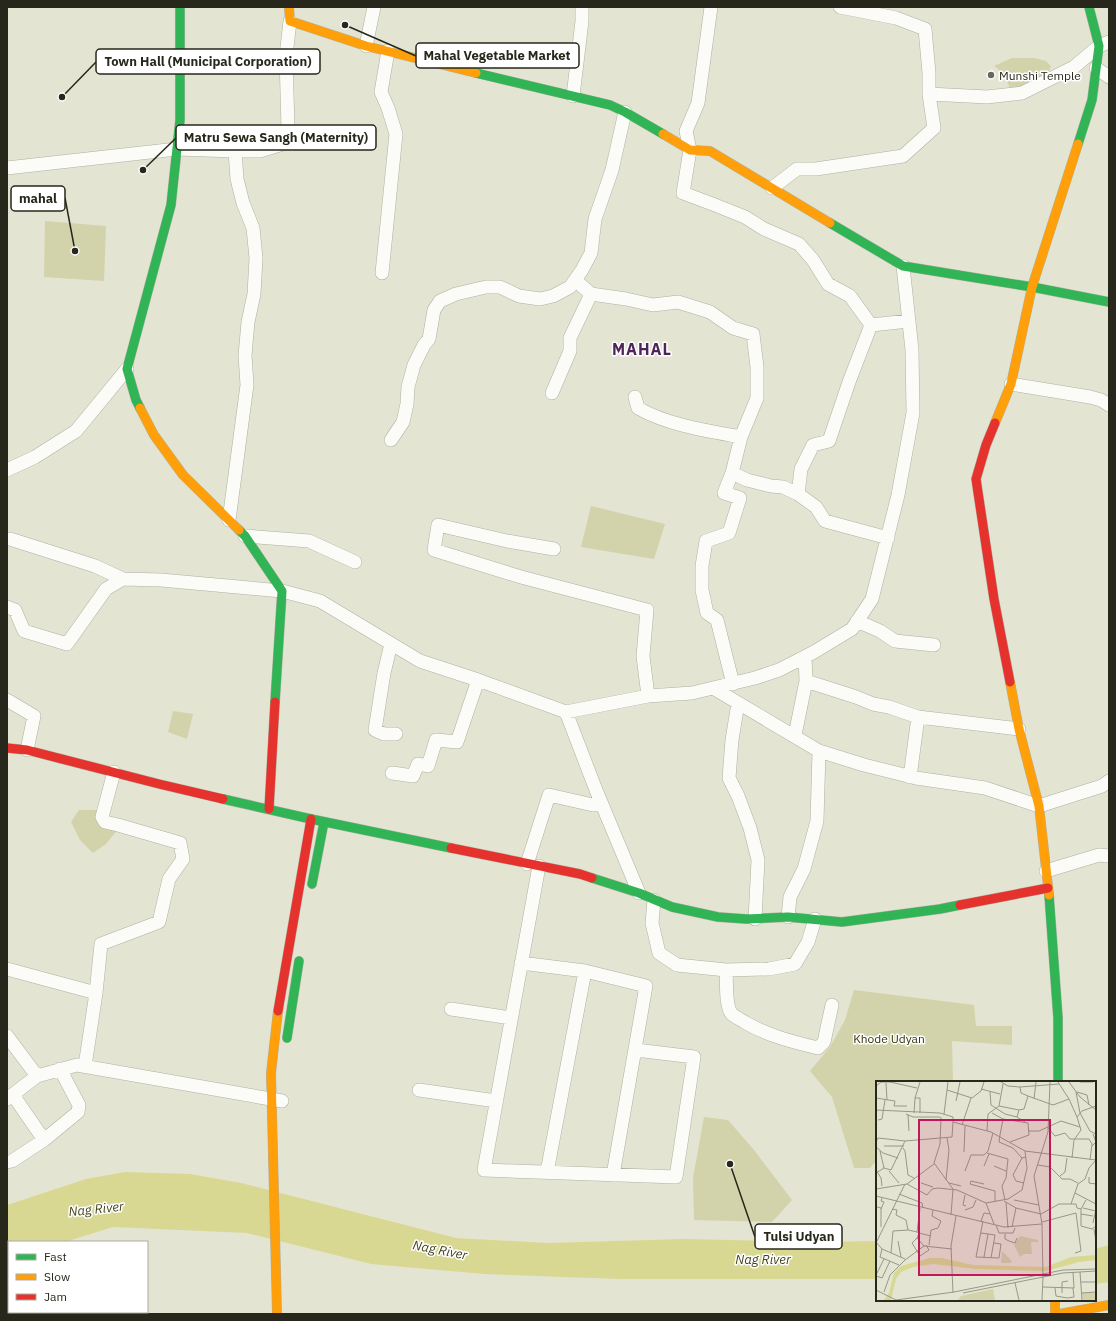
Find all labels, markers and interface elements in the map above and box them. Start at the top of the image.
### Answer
callout: Mahal Vegetable Market [416,43,579,68]
text: Mahal Vegetable Market [423,47,571,64]
callout: Town Hall (Municipal Corporation) [96,49,320,74]
text: Town Hall (Municipal Corporation) [104,53,312,70]
place label: Munshi Temple [999,68,1081,83]
marker: Munshi Temple [986,70,996,80]
callout: Matru Sewa Sangh (Maternity) [176,125,376,150]
text: Matru Sewa Sangh (Maternity) [184,129,368,146]
callout: mahal [11,186,65,211]
text: mahal [19,190,57,207]
district label: MAHAL [612,339,672,359]
park label: Khode Udyan [853,1031,925,1046]
inset map [876,1081,1096,1301]
water label: Nag River [68,1198,126,1220]
callout: Tulsi Udyan [755,1224,842,1249]
text: Tulsi Udyan [764,1228,834,1245]
water label: Nag River [411,1236,470,1264]
legend [8,1241,148,1313]
text: Fast [44,1249,67,1264]
water label: Nag River [735,1251,792,1268]
text: Slow [44,1269,70,1284]
text: Jam [44,1289,67,1304]

